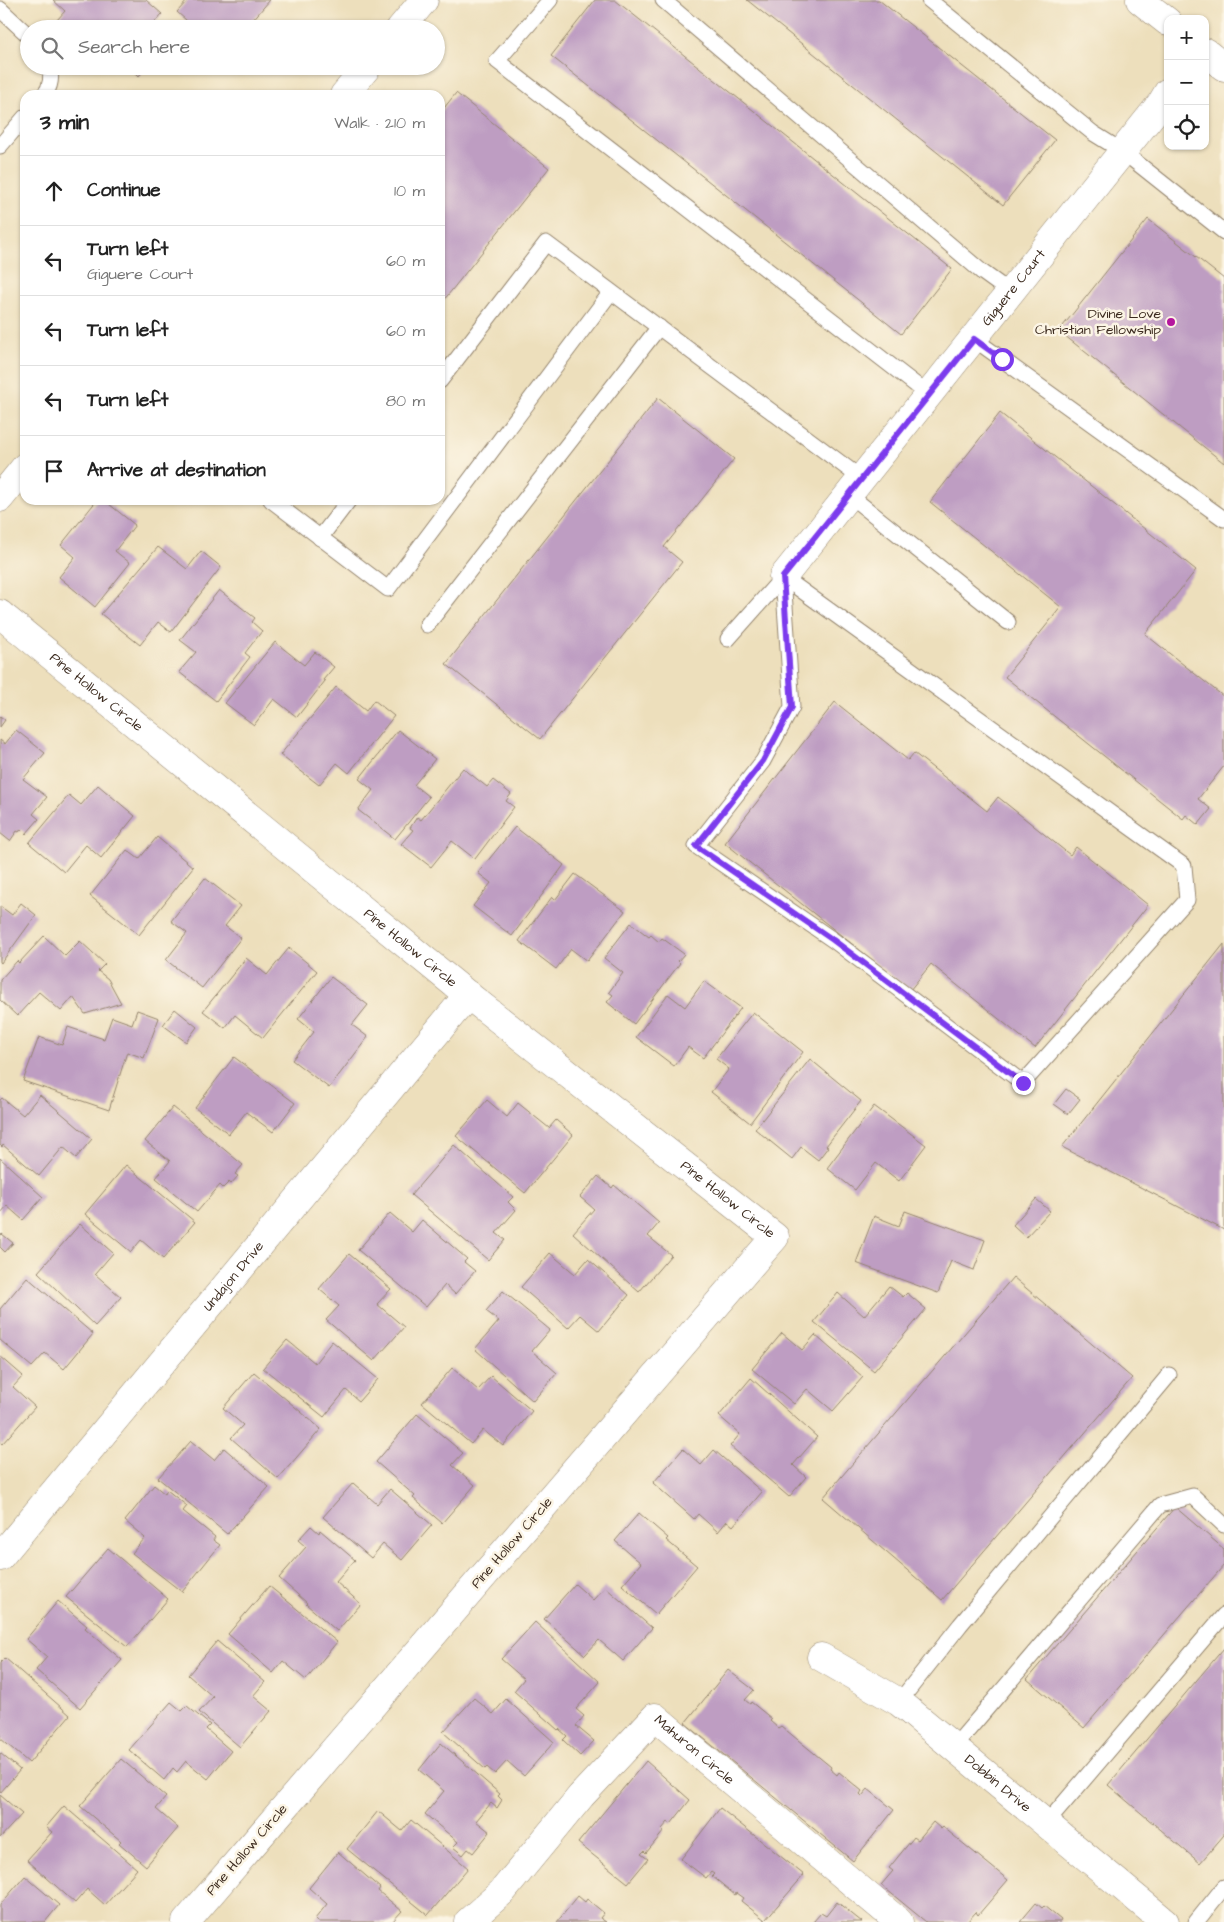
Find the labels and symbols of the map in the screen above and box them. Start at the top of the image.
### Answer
street label: Giguere Court [977,245,1051,330]
place label: Divine Love Christian Fellowship [1035,304,1161,340]
marker: Divine Love Christian Fellowship [1165,316,1177,328]
route start [991,348,1014,371]
street label: Pine Hollow Circle [45,648,147,737]
street label: Pine Hollow Circle [359,904,462,992]
route end [1012,1072,1035,1095]
street label: Pine Hollow Circle [676,1156,779,1243]
street label: Undajon Drive [198,1237,269,1316]
street label: Pine Hollow Circle [467,1493,558,1593]
street label: Mahuron Circle [650,1710,739,1790]
street label: Dobbin Drive [960,1750,1036,1817]
street label: Pine Hollow Circle [202,1800,293,1900]

